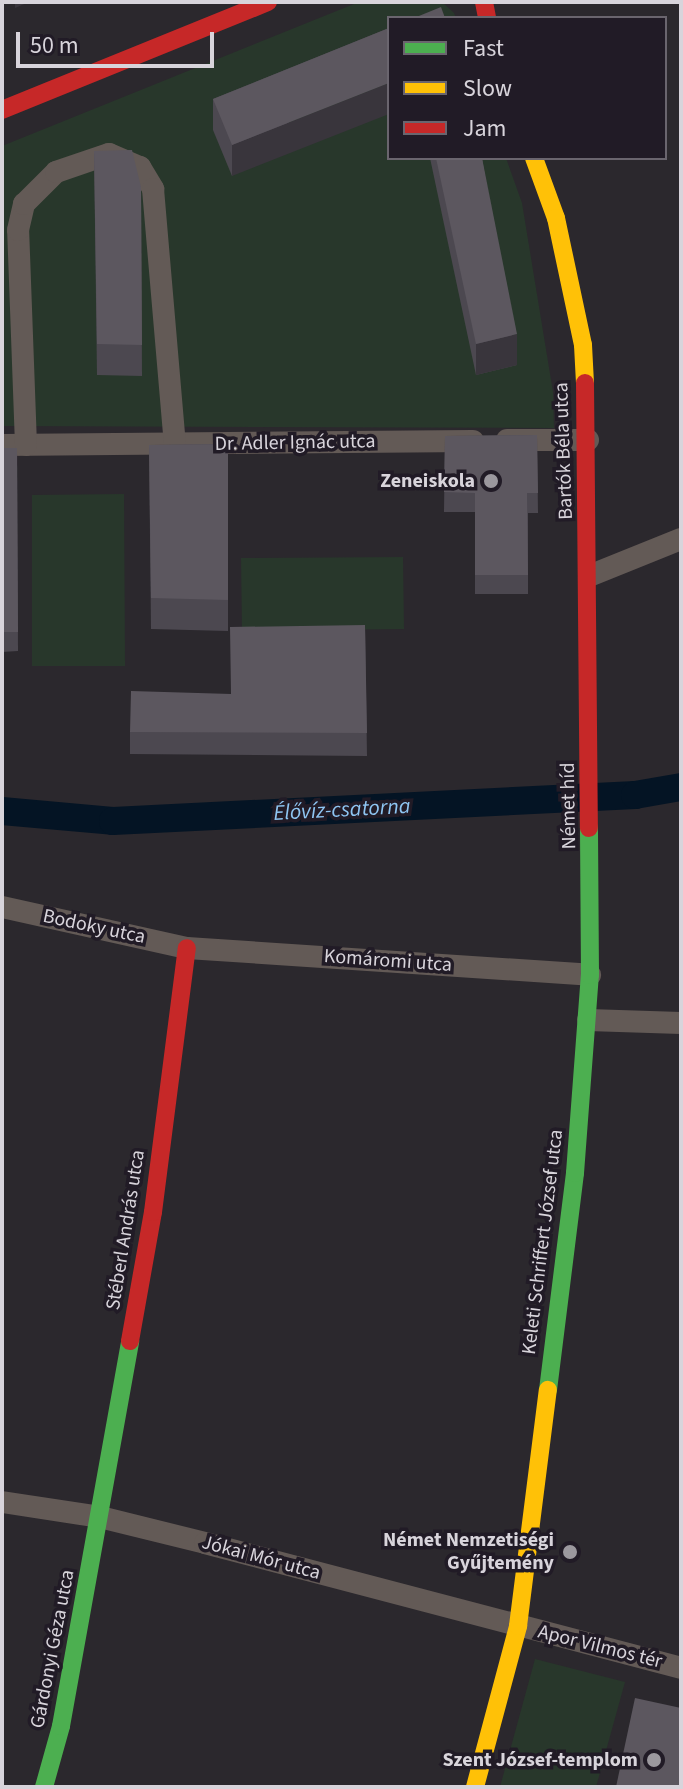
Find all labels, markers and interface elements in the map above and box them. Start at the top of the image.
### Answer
scale bar [20,16,218,66]
legend [387,16,667,160]
text: 50 m [30,28,79,63]
text: Fast [463,31,504,66]
text: Slow [463,71,512,106]
text: Jam [463,111,507,146]
street label: Bartók Béla utca [550,382,578,520]
street label: Dr. Adler Ignác utca [214,430,376,456]
place label: Zeneiskola [380,469,475,493]
marker: Zeneiskola [482,472,500,490]
street label: Német híd [556,762,582,850]
water label: Élővíz-csatorna [273,793,411,827]
street label: Bodoky utca [41,904,147,950]
street label: Komáromi utca [323,945,453,977]
street label: Keleti Schriffert József utca [517,1128,569,1356]
street label: Stéberl András utca [101,1148,151,1312]
place label: Német Nemzetiségi Gyűjtemény [383,1528,554,1575]
street label: Jókai Mór utca [199,1531,323,1585]
marker: Német Nemzetiségi Gyűjtemény [561,1543,579,1561]
street label: Gárdonyi Géza utca [26,1568,80,1730]
street label: Apor Vilmos tér [535,1620,665,1674]
place label: Szent József-templom [442,1748,638,1772]
marker: Szent József-templom [645,1751,663,1769]

